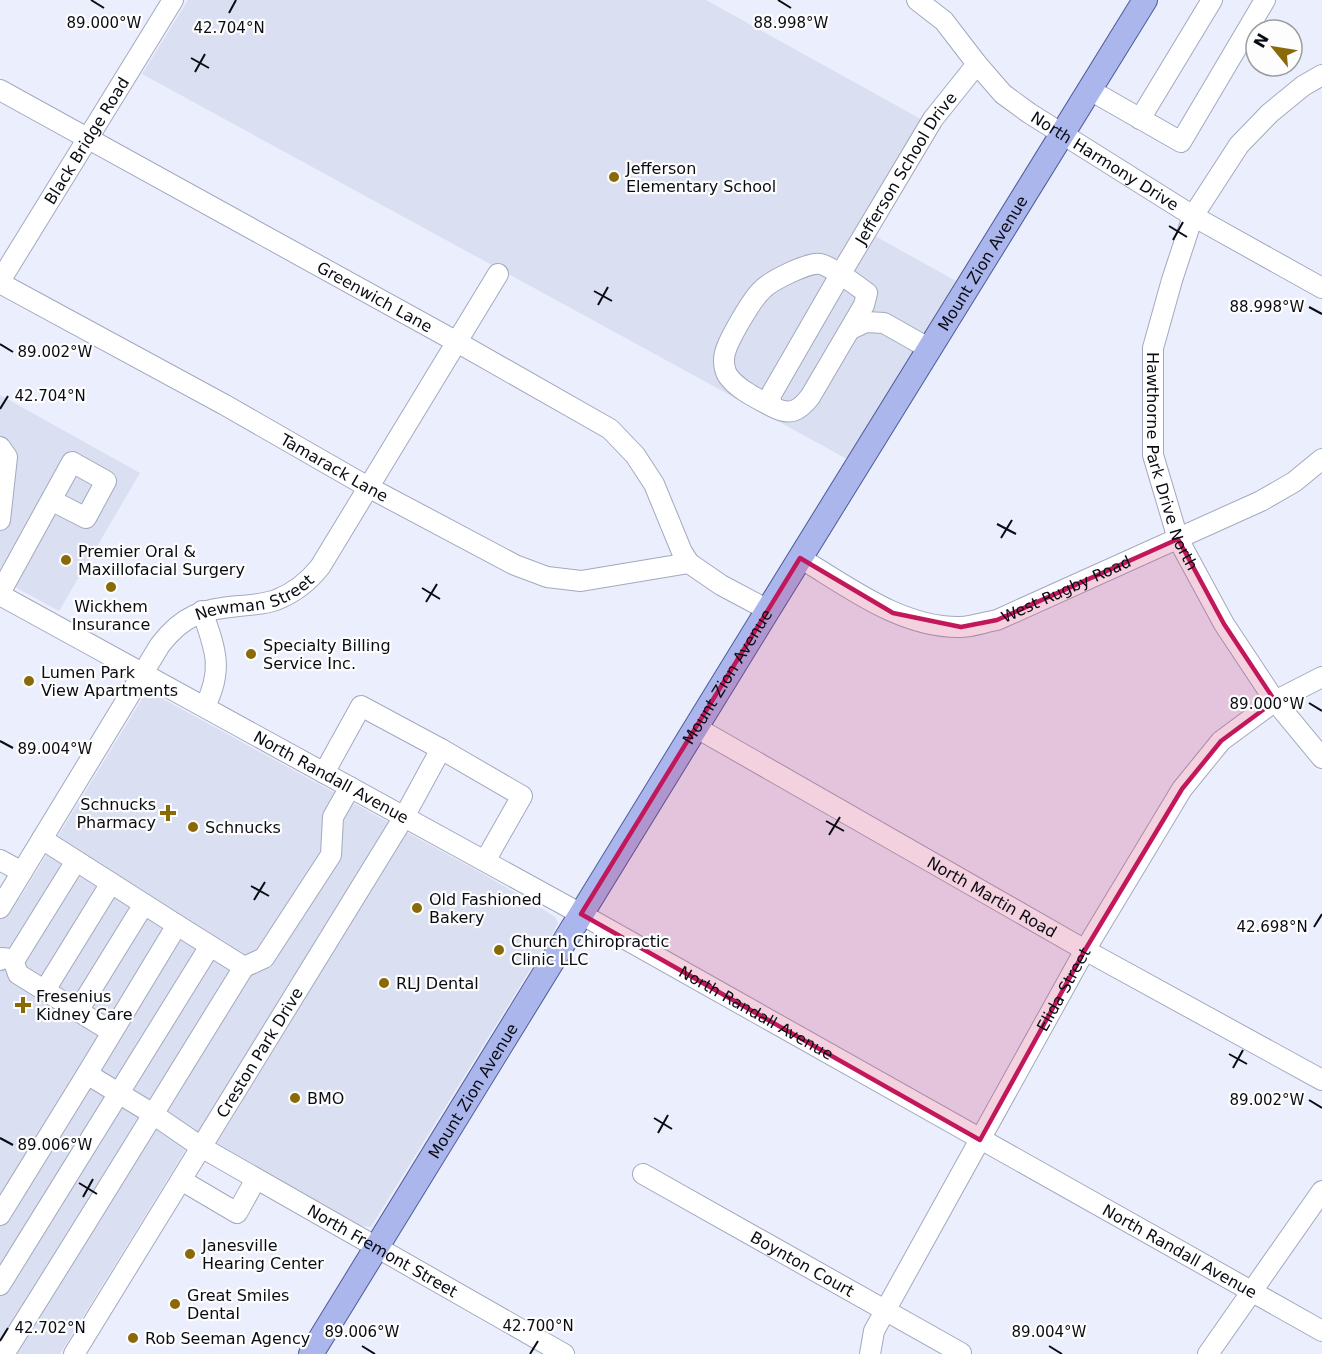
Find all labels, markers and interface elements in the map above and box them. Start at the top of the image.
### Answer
text: 89.000°W [67,14,142,32]
text: 88.998°W [754,14,829,32]
north arrow [1244,18,1304,78]
text: 42.704°N [193,19,265,37]
text: N [1250,30,1273,51]
street label: Black Bridge Road [40,73,133,208]
street label: Jefferson School Drive [850,88,960,249]
street label: North Harmony Drive [1028,107,1182,214]
place label: Jefferson Elementary School [625,159,776,196]
marker: Jefferson Elementary School [607,170,621,184]
street label: Mount Zion Avenue [934,192,1031,334]
street label: Greenwich Lane [314,257,436,336]
text: 88.998°W [1230,298,1305,316]
text: 89.002°W [18,343,93,361]
street label: Hawthorne Park Drive North [1143,352,1203,573]
text: 42.704°N [14,387,86,405]
street label: Tamarack Lane [276,429,391,505]
place label: Premier Oral & Maxillofacial Surgery [78,542,245,579]
street label: West Rugby Road [998,552,1134,626]
marker: Premier Oral & Maxillofacial Surgery [59,553,73,567]
street label: Newman Street [192,570,318,624]
marker: Wickhem Insurance [104,580,118,594]
place label: Wickhem Insurance [72,597,150,634]
street label: Mount Zion Avenue [678,606,776,748]
place label: Specialty Billing Service Inc. [263,636,391,673]
marker: Specialty Billing Service Inc. [244,647,258,661]
place label: Lumen Park View Apartments [41,663,178,700]
marker: Lumen Park View Apartments [22,674,36,688]
text: 89.000°W [1230,695,1305,713]
street label: North Randall Avenue [251,727,412,827]
text: 89.004°W [18,740,93,758]
place label: Schnucks Pharmacy [76,795,156,832]
marker: Schnucks Pharmacy [161,806,175,820]
place label: Schnucks [205,818,281,837]
marker: Schnucks [186,820,200,834]
street label: North Martin Road [924,852,1060,941]
place label: Old Fashioned Bakery [429,890,542,927]
marker: Old Fashioned Bakery [410,901,424,915]
text: 42.698°N [1236,918,1308,936]
place label: Church Chiropractic Clinic LLC [511,932,669,969]
marker: Church Chiropractic Clinic LLC [492,943,506,957]
street label: Elida Street [1032,944,1094,1034]
street label: North Randall Avenue [676,962,837,1064]
place label: RLJ Dental [396,974,479,993]
marker: RLJ Dental [377,976,391,990]
street label: Creston Park Drive [212,984,307,1121]
place label: Fresenius Kidney Care [36,987,133,1024]
marker: Fresenius Kidney Care [14,996,32,1014]
street label: Mount Zion Avenue [424,1020,521,1162]
place label: BMO [307,1089,344,1108]
marker: BMO [288,1091,302,1105]
text: 89.002°W [1230,1091,1305,1109]
text: 89.006°W [18,1136,93,1154]
street label: North Fremont Street [304,1200,461,1301]
street label: North Randall Avenue [1099,1200,1260,1302]
street label: Boynton Court [747,1227,858,1300]
place label: Janesville Hearing Center [201,1236,324,1273]
marker: Janesville Hearing Center [183,1247,197,1261]
place label: Great Smiles Dental [187,1286,289,1323]
marker: Great Smiles Dental [168,1297,182,1311]
text: 42.700°N [502,1317,574,1335]
text: 42.702°N [14,1319,86,1337]
text: 89.006°W [325,1323,400,1341]
text: 89.004°W [1012,1323,1087,1341]
place label: Rob Seeman Agency [145,1329,310,1348]
marker: Rob Seeman Agency [126,1331,140,1345]

